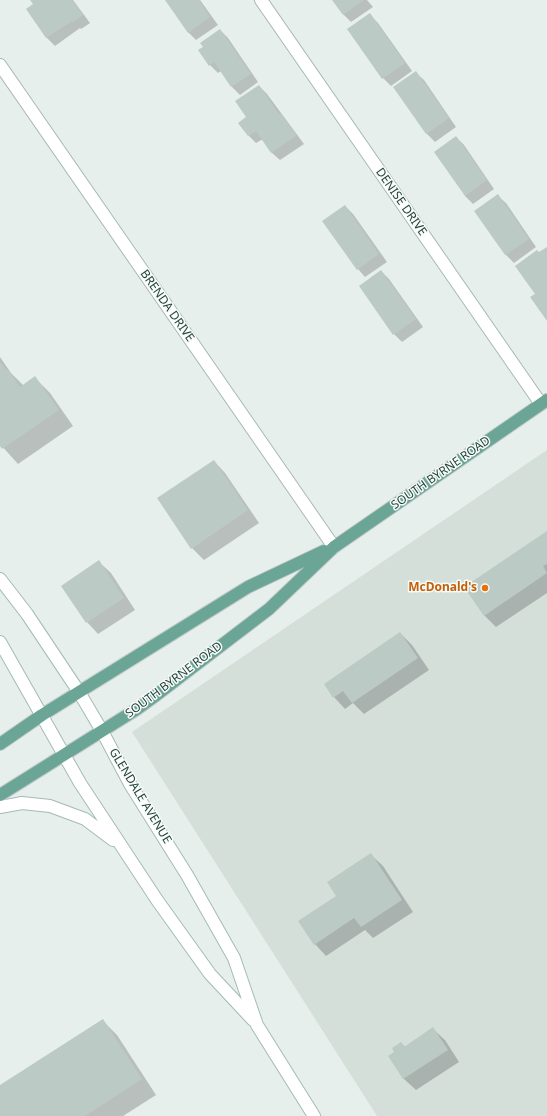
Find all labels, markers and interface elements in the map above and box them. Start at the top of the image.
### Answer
street label: DENISE DRIVE [372,165,430,239]
street label: BRENDA DRIVE [137,267,197,345]
street label: SOUTH BYRNE ROAD [389,433,493,513]
place label: McDonald's [408,581,477,595]
marker: McDonald's [480,583,490,593]
street label: SOUTH BYRNE ROAD [123,639,225,721]
street label: GLENDALE AVENUE [106,746,174,846]

